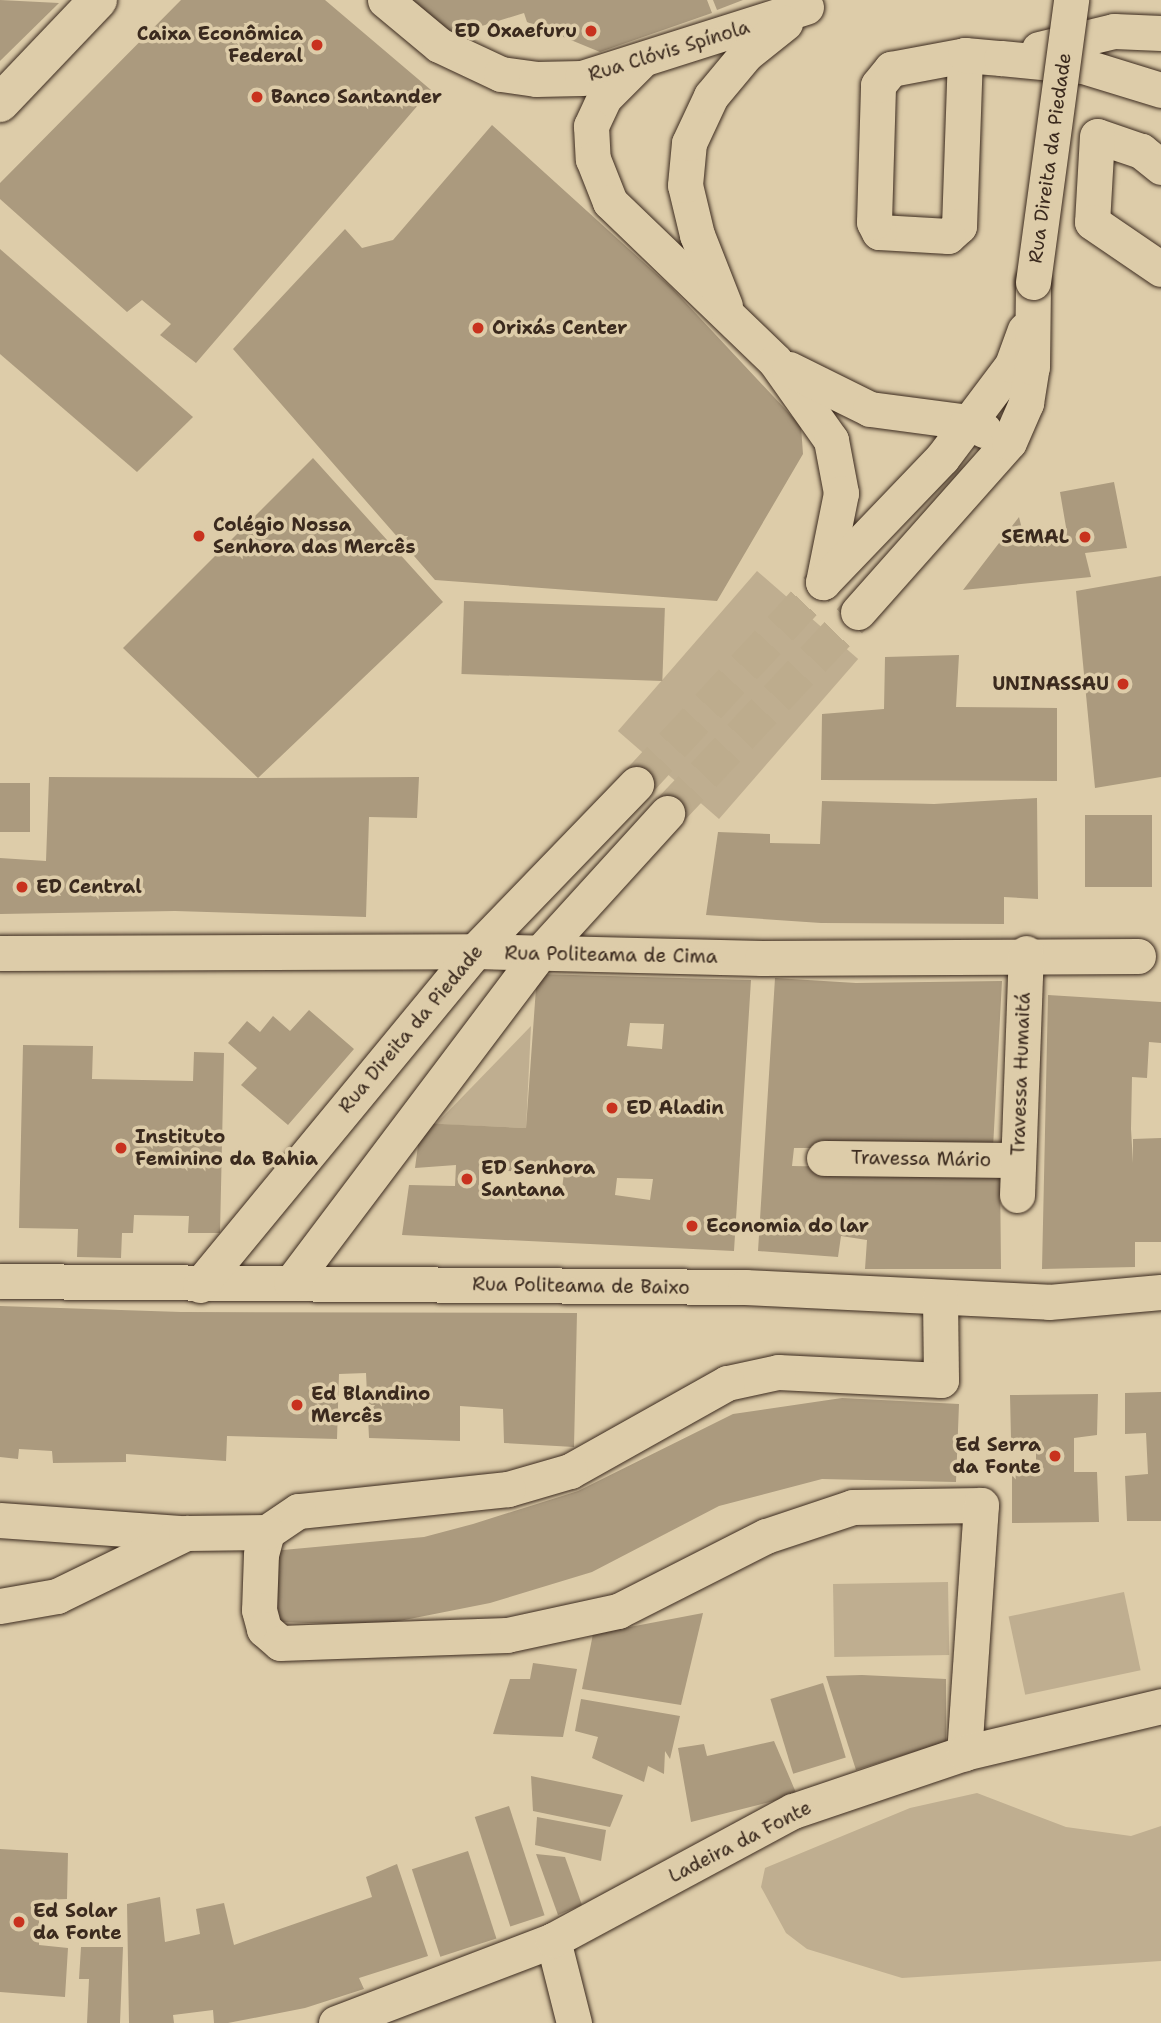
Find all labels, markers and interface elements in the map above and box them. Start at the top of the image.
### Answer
street label: Rua Clóvis Spínola [586,16,752,86]
place label: ED Oxaefuru [454,20,577,42]
place label: Caixa Econômica Federal [137,23,303,67]
marker: ED Oxaefuru [583,23,599,39]
marker: Caixa Econômica Federal [309,37,325,53]
street label: Rua Direita da Piedade [1024,51,1076,265]
place label: Banco Santander [271,86,442,108]
marker: Banco Santander [249,89,265,105]
place label: Orixás Center [492,317,628,339]
marker: Orixás Center [470,320,486,336]
place label: Colégio Nossa Senhora das Mercês [213,514,416,558]
place label: SEMAL [1001,526,1069,548]
marker: SEMAL [1075,527,1095,547]
marker: Colégio Nossa Senhora das Mercês [191,528,207,544]
place label: UNINASSAU [992,673,1109,695]
marker: UNINASSAU [1115,676,1131,692]
place label: ED Central [36,876,142,898]
marker: ED Central [14,879,30,895]
street label: Rua Direita da Piedade [334,940,488,1118]
street label: Rua Politeama de Cima [504,942,718,968]
street label: Travessa Humaitá [1007,992,1035,1156]
place label: ED Aladin [626,1097,724,1119]
marker: ED Aladin [604,1100,620,1116]
place label: Instituto Feminino da Bahia [135,1126,318,1170]
marker: Instituto Feminino da Bahia [113,1140,129,1156]
street label: Travessa Mário [851,1146,991,1172]
place label: ED Senhora Santana [481,1157,595,1201]
marker: ED Senhora Santana [459,1171,475,1187]
place label: Economia do lar [706,1215,869,1237]
marker: Economia do lar [684,1218,700,1234]
street label: Rua Politeama de Baixo [472,1273,690,1299]
place label: Ed Blandino Mercês [311,1383,430,1427]
marker: Ed Blandino Mercês [289,1397,305,1413]
place label: Ed Serra da Fonte [952,1434,1041,1478]
marker: Ed Serra da Fonte [1047,1448,1063,1464]
street label: Ladeira da Fonte [665,1796,815,1888]
place label: Ed Solar da Fonte [33,1900,122,1944]
marker: Ed Solar da Fonte [11,1914,27,1930]

